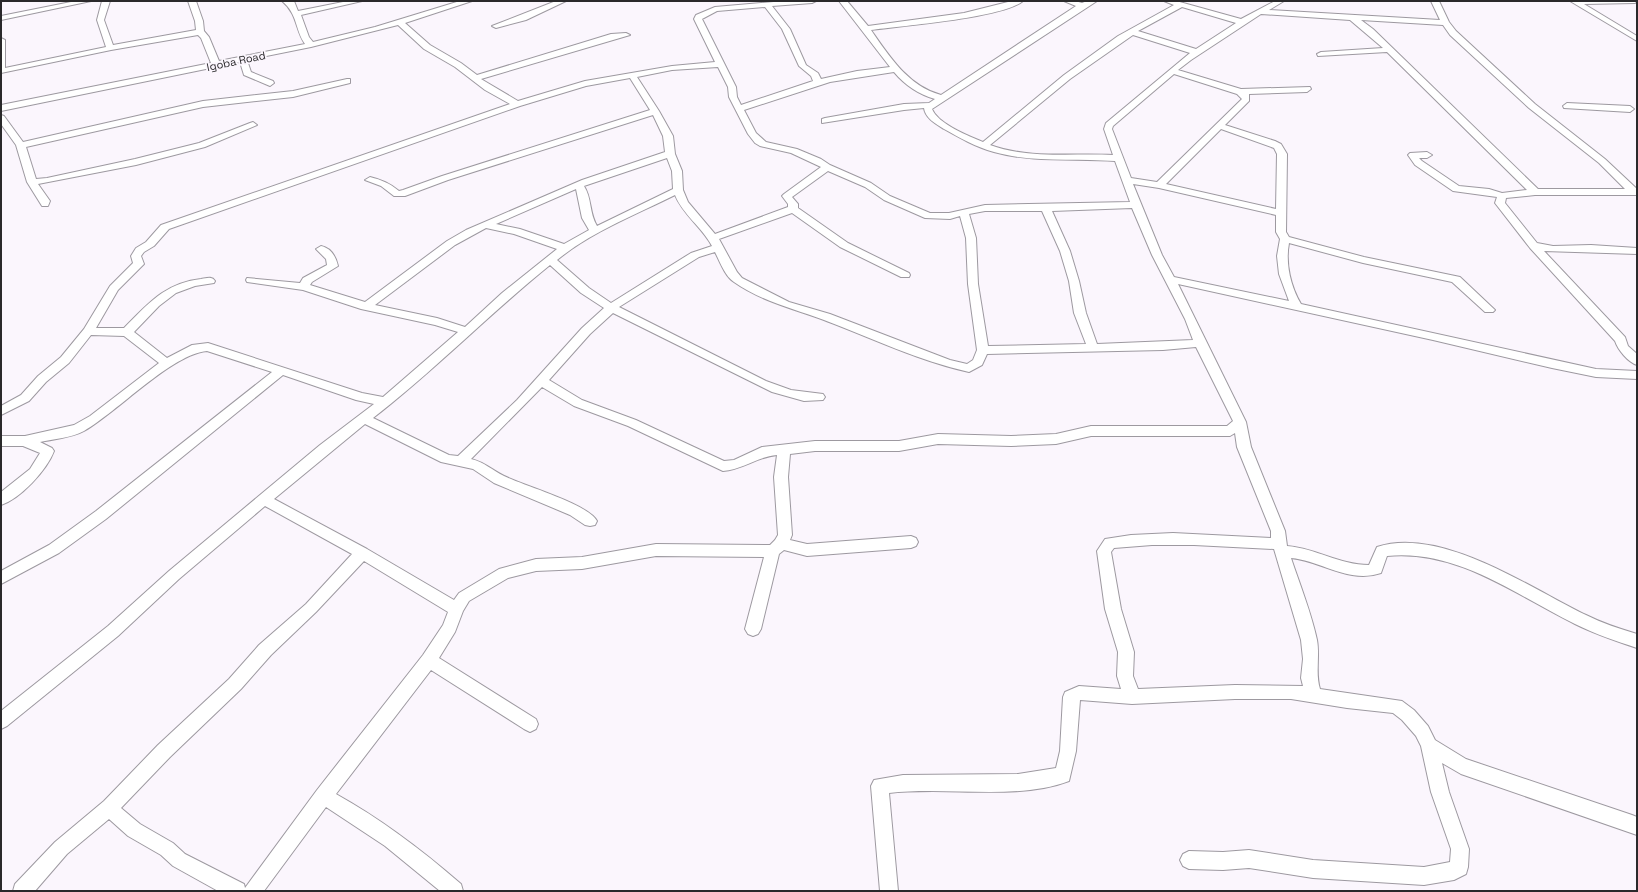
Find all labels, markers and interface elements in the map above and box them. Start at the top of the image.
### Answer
street label: Igoba Road [205,48,267,74]

